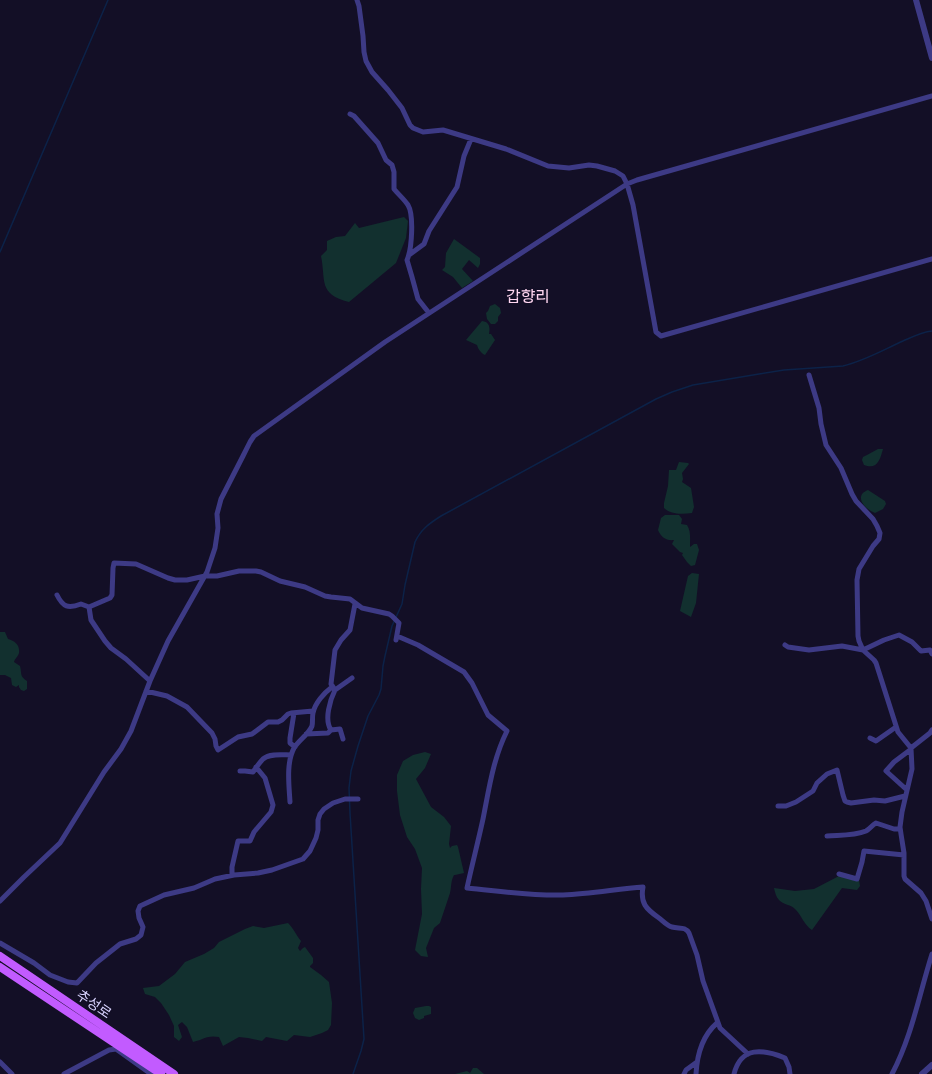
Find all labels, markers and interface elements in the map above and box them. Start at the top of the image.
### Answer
district label: 갑향리 [506,286,550,306]
street label: 추성로 [73,986,115,1022]

